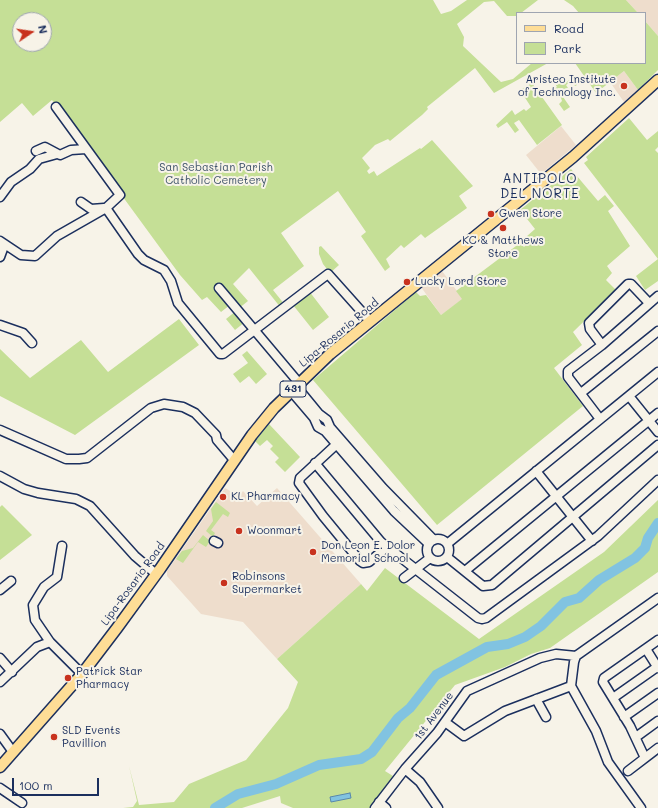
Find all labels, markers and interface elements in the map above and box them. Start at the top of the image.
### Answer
north arrow [12,12,52,52]
legend [516,12,646,64]
text: Road [554,20,584,36]
text: N [35,24,51,35]
text: Park [554,40,581,56]
place label: Aristeo Institute of Technology Inc. [518,73,616,99]
marker: Aristeo Institute of Technology Inc. [619,81,629,91]
park label: San Sebastian Parish Catholic Cemetery [159,161,273,187]
district label: ANTIPOLO DEL NORTE [500,171,580,202]
place label: Gwen Store [499,207,562,221]
marker: Gwen Store [486,209,496,219]
marker: KC & Matthews Store [498,223,508,233]
place label: KC & Matthews Store [462,234,544,260]
place label: Lucky Lord Store [415,275,507,289]
marker: Lucky Lord Store [402,277,412,287]
street label: Lipa-Rosario Road [297,296,381,370]
road number: 431 [280,381,306,397]
place label: KL Pharmacy [231,490,300,504]
marker: KL Pharmacy [218,492,228,502]
place label: Woonmart [247,524,302,538]
marker: Woonmart [234,526,244,536]
place label: Don Leon E. Dolor Memorial School [321,539,415,565]
street label: Lipa-Rosario Road [98,540,168,628]
marker: Don Leon E. Dolor Memorial School [308,547,318,557]
place label: Robinsons Supermarket [232,570,302,596]
marker: Robinsons Supermarket [219,578,229,588]
place label: Patrick Star Pharmacy [76,665,143,691]
marker: Patrick Star Pharmacy [63,673,73,683]
street label: 1st Avenue [412,689,456,743]
place label: SLD Events Pavillion [62,724,120,750]
marker: SLD Events Pavillion [49,732,59,742]
scale bar [14,770,101,796]
text: 100 m [19,777,53,793]

